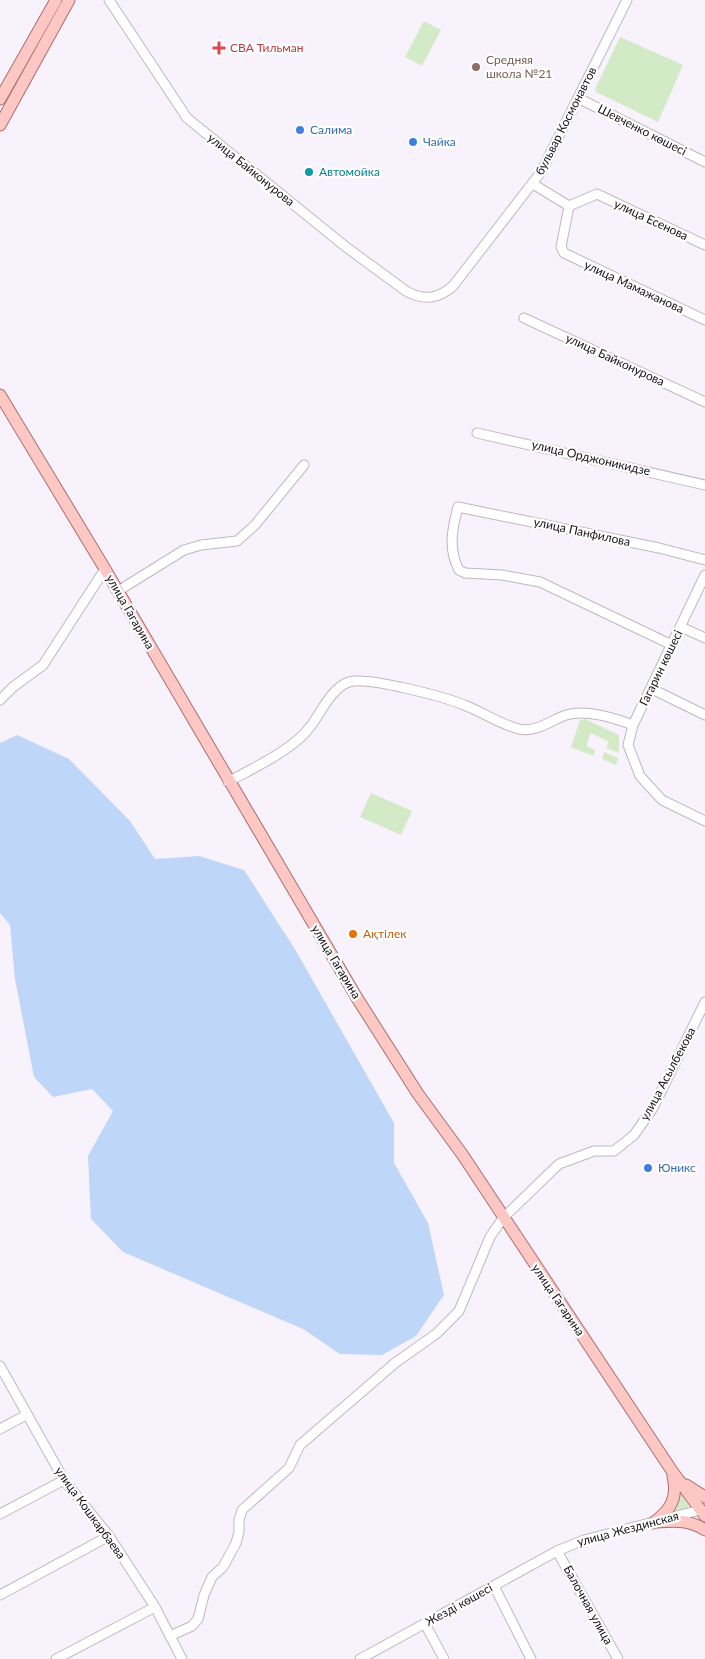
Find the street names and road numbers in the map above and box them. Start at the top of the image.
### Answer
street label: бульвар Космонавтов [532,64,599,177]
street label: Шевченко көшесі [595,101,689,158]
street label: улица Байконурова [205,130,298,209]
street label: улица Есенова [612,196,691,243]
street label: улица Мамажанова [582,257,686,316]
street label: улица Байконурова [563,330,667,389]
street label: улица Орджоникидзе [530,437,652,478]
street label: улица Панфилова [532,514,632,549]
street label: улица Гагарина [103,572,158,652]
street label: Гагарин көшесі [636,627,685,708]
street label: улица Гагарина [308,922,364,1001]
street label: улица Асылбекова [637,1025,698,1123]
street label: улица Гагарина [529,1261,588,1339]
street label: улица Кошкарбаева [52,1464,129,1562]
street label: улица Жездинская [575,1508,680,1549]
street label: Балочная улица [561,1563,616,1647]
street label: Жезді көшесі [422,1580,495,1629]

